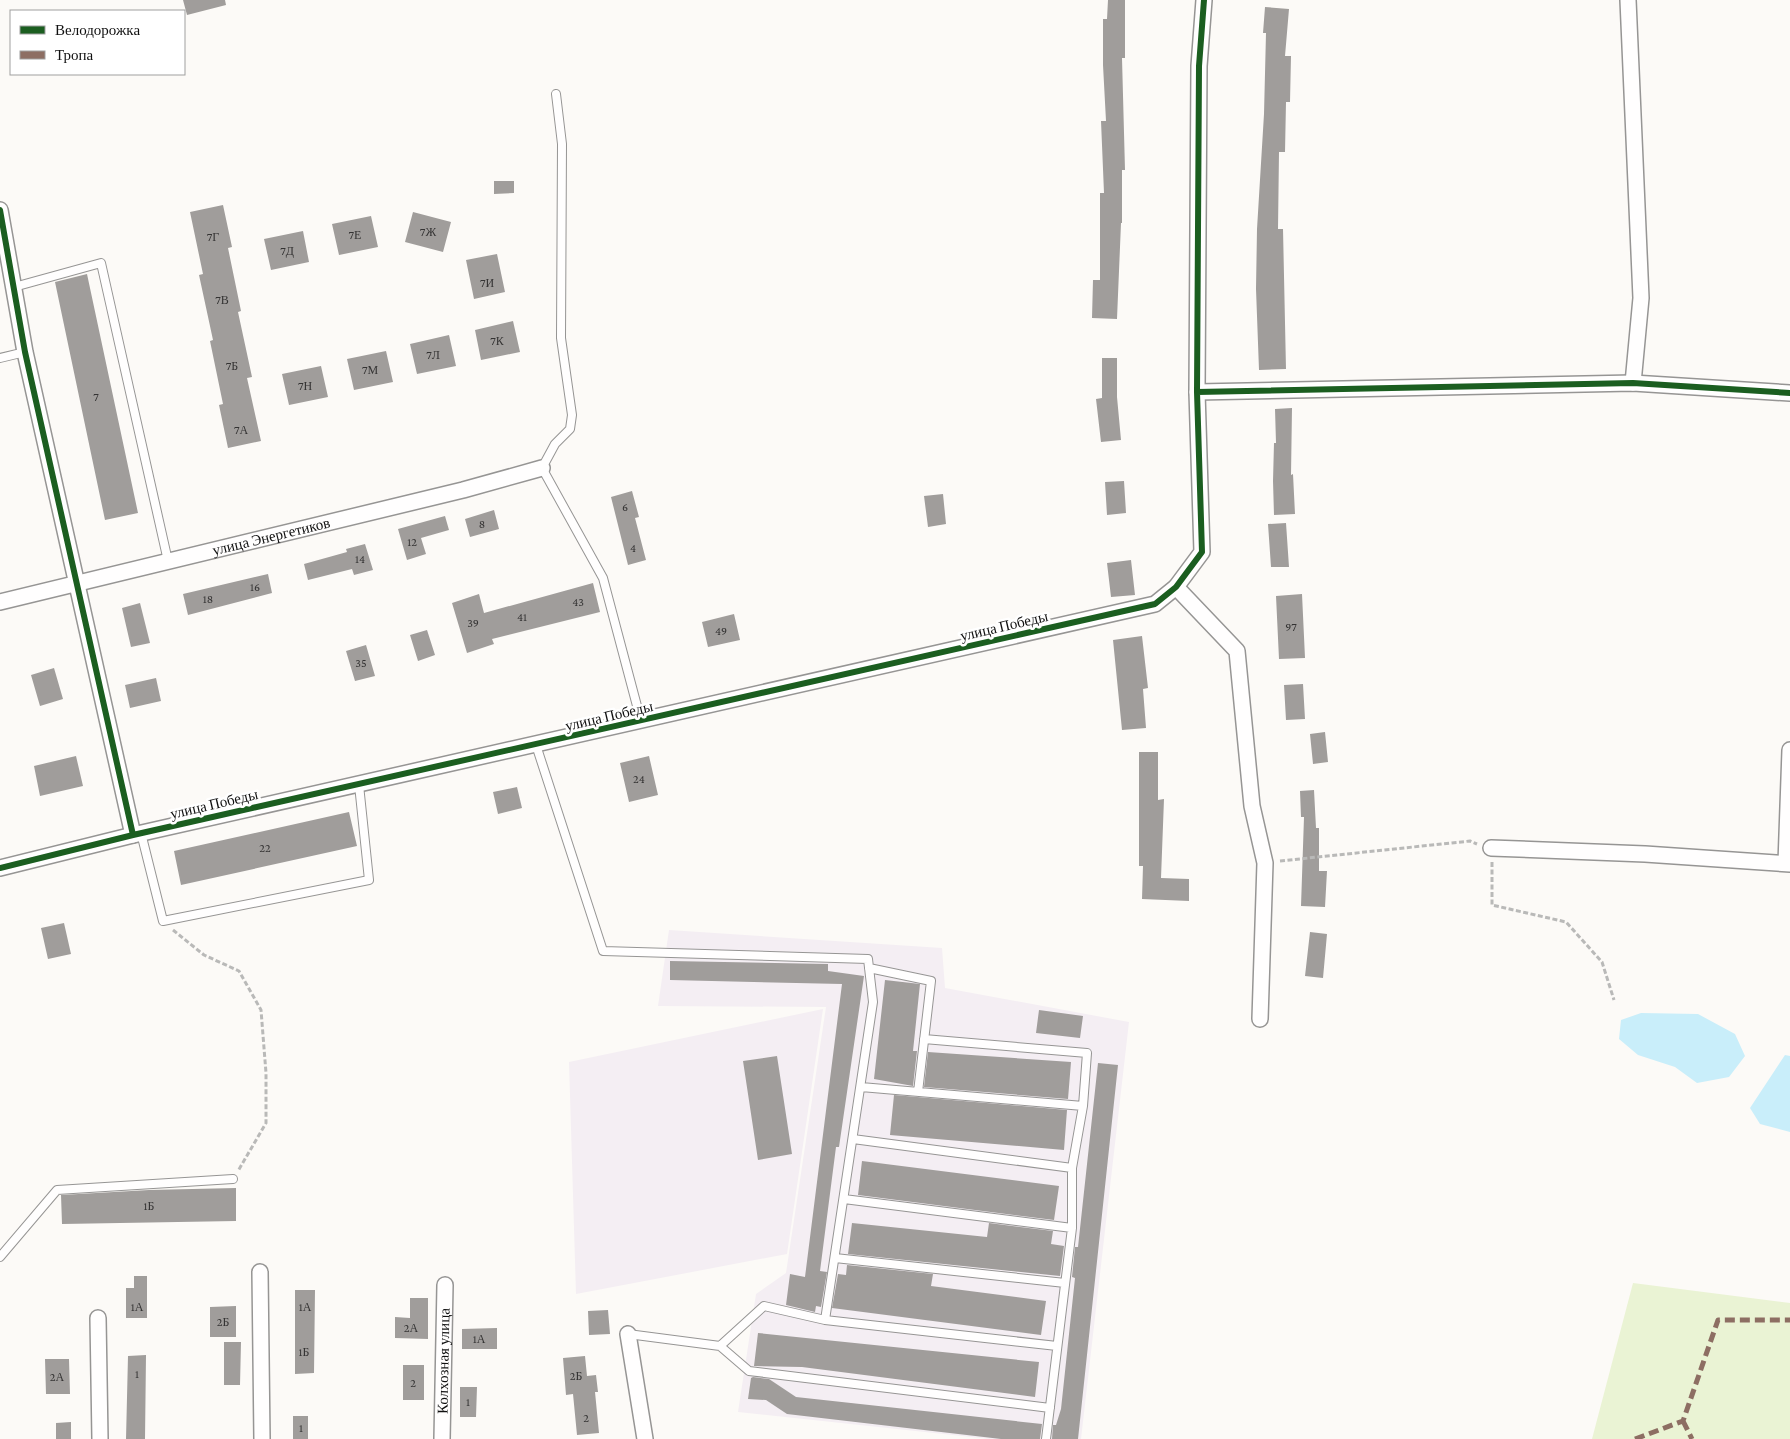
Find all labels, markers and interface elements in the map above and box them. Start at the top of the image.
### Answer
legend [10,10,185,75]
text: Велодорожка [55,22,140,38]
text: Тропа [55,47,94,63]
house number: 7Ж [420,225,436,239]
house number: 7Е [349,228,361,242]
house number: 7Г [207,230,219,244]
house number: 7Д [280,244,294,258]
house number: 7И [480,276,494,290]
house number: 7В [215,293,229,307]
house number: 7К [490,334,505,348]
house number: 7Л [426,348,440,362]
house number: 7Б [226,359,238,373]
house number: 7М [362,363,378,377]
house number: 7Н [298,379,312,393]
house number: 7 [93,390,99,404]
house number: 7А [234,423,248,437]
house number: 6 [622,500,628,514]
street label: улица Энергетиков [211,514,332,558]
house number: 8 [479,517,485,531]
house number: 12 [407,535,417,549]
house number: 4 [630,541,636,555]
house number: 14 [355,552,365,566]
house number: 16 [250,580,260,594]
house number: 18 [203,592,213,606]
house number: 43 [572,595,584,609]
street label: улица Победы [958,608,1050,644]
house number: 41 [517,610,527,624]
house number: 39 [467,616,479,630]
house number: 97 [1285,620,1297,634]
house number: 49 [715,624,727,638]
house number: 35 [355,656,367,670]
street label: улица Победы [563,698,655,734]
house number: 24 [633,772,645,786]
street label: улица Победы [168,786,260,822]
house number: 22 [259,841,271,855]
house number: 1Б [144,1199,155,1213]
house number: 1А [131,1300,144,1314]
house number: 1А [299,1300,312,1314]
street label: Колхозная улица [434,1308,453,1414]
house number: 2Б [217,1315,229,1329]
house number: 2А [404,1321,419,1335]
house number: 1А [473,1332,486,1346]
house number: 1Б [299,1345,310,1359]
house number: 1 [135,1367,139,1381]
house number: 2Б [570,1369,582,1383]
house number: 2А [50,1370,65,1384]
house number: 2 [410,1376,416,1390]
house number: 1 [466,1395,470,1409]
house number: 2 [583,1411,589,1425]
house number: 1 [299,1421,303,1435]

